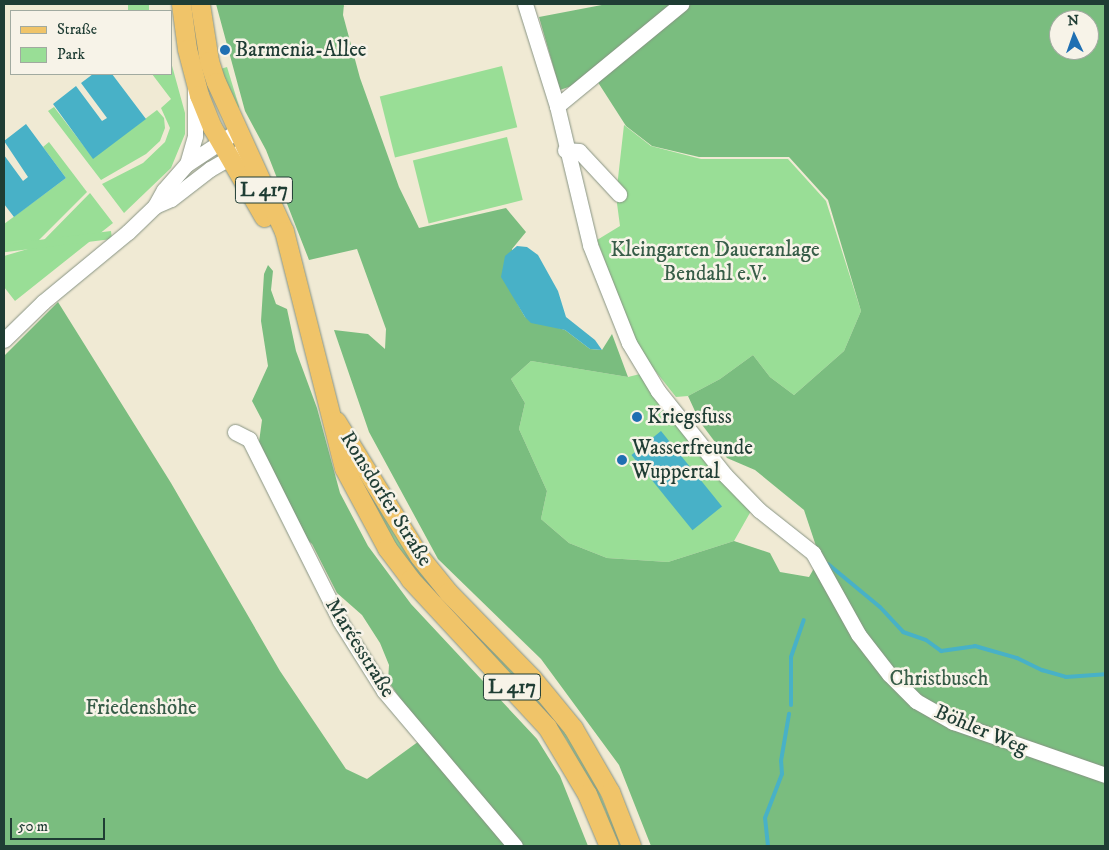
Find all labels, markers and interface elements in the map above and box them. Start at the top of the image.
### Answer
legend [10,10,172,75]
north arrow [1049,10,1099,60]
text: N [1067,12,1079,30]
text: Straße [57,20,97,39]
place label: Barmenia-Allee [235,37,367,63]
marker: Barmenia-Allee [219,44,231,56]
text: Park [57,45,85,64]
road number: L 417 [234,172,294,208]
park label: Kleingarten Daueranlage Bendahl e.V. [610,237,820,287]
place label: Kriegsfuss [647,404,732,430]
marker: Kriegsfuss [631,411,643,423]
street label: Ronsdorfer Straße [335,427,437,571]
place label: Wasserfreunde Wuppertal [632,435,753,485]
marker: Wasserfreunde Wuppertal [616,454,628,466]
street label: Maréesstraße [320,594,400,702]
park label: Christbusch [890,666,988,692]
road number: L 417 [482,670,542,704]
park label: Friedenshöhe [85,695,197,721]
street label: Böhler Weg [931,699,1031,761]
scale bar [12,808,108,840]
text: 50 m [18,817,48,836]

